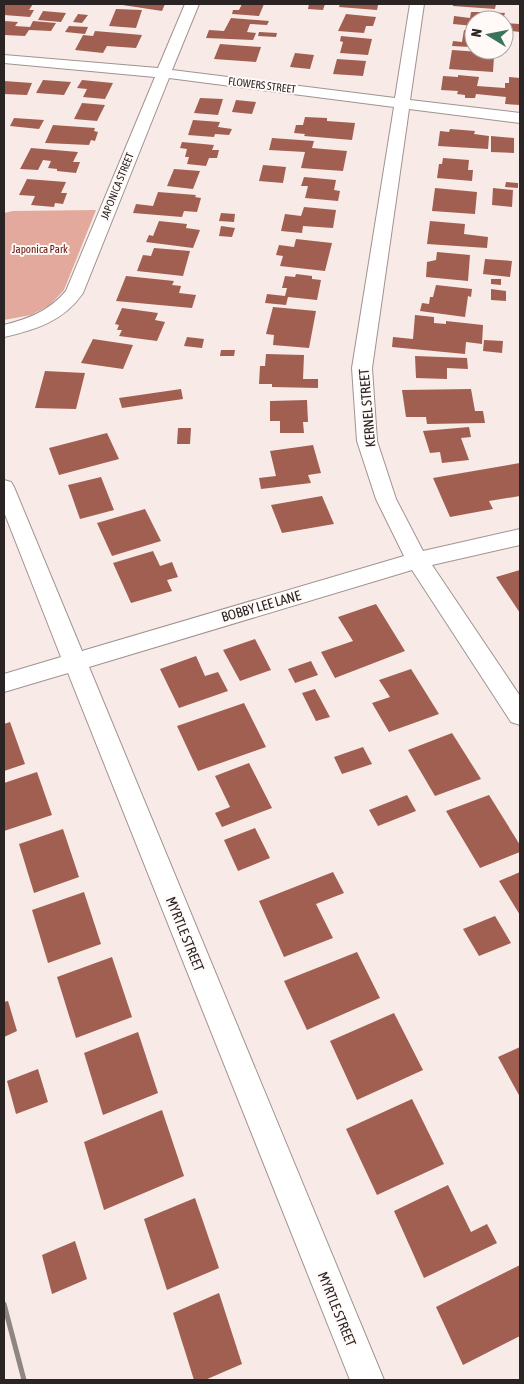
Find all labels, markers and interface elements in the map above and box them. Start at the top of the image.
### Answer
north arrow [464,10,514,60]
text: N [468,27,485,38]
street label: FLOWERS STREET [227,75,297,95]
street label: JAPONICA STREET [98,151,136,221]
park label: Japonica Park [12,243,68,255]
street label: KERNEL STREET [356,368,378,448]
street label: BOBBY LEE LANE [219,587,303,625]
street label: MYRTLE STREET [163,894,207,974]
street label: MYRTLE STREET [315,1269,359,1349]

